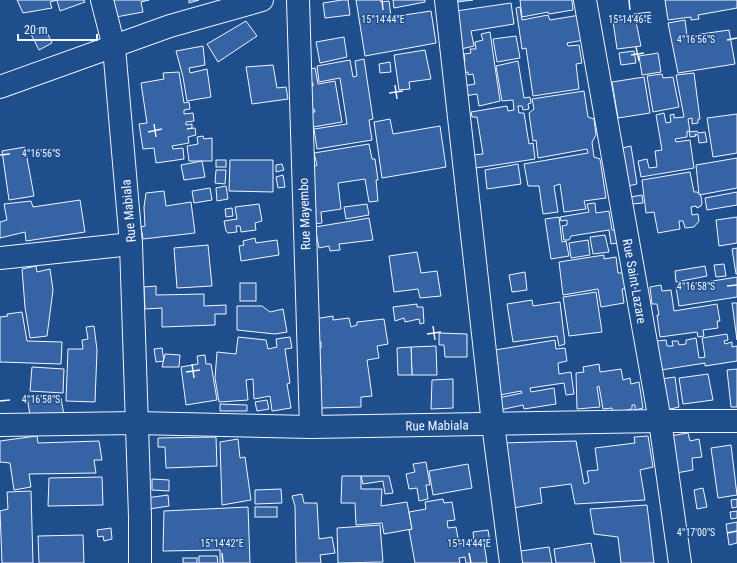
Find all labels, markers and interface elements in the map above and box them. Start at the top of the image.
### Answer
text: 15°14'44"E [361,14,405,25]
text: 15°14'46"E [608,14,652,25]
scale bar [18,16,97,42]
text: 20 m [24,23,48,37]
text: 4°16'56"S [677,34,715,45]
text: 4°16'56"S [22,148,60,159]
street label: Rue Mayembo [296,178,313,250]
street label: Rue Mabiala [118,179,139,243]
street label: Rue Saint-Lazare [620,238,649,325]
text: 4°16'58"S [677,281,715,292]
text: 4°16'58"S [22,394,60,405]
street label: Rue Mabiala [405,417,469,434]
text: 4°17'00"S [677,527,715,538]
text: 15°14'42"E [200,538,244,549]
text: 15°14'44"E [447,538,491,549]

